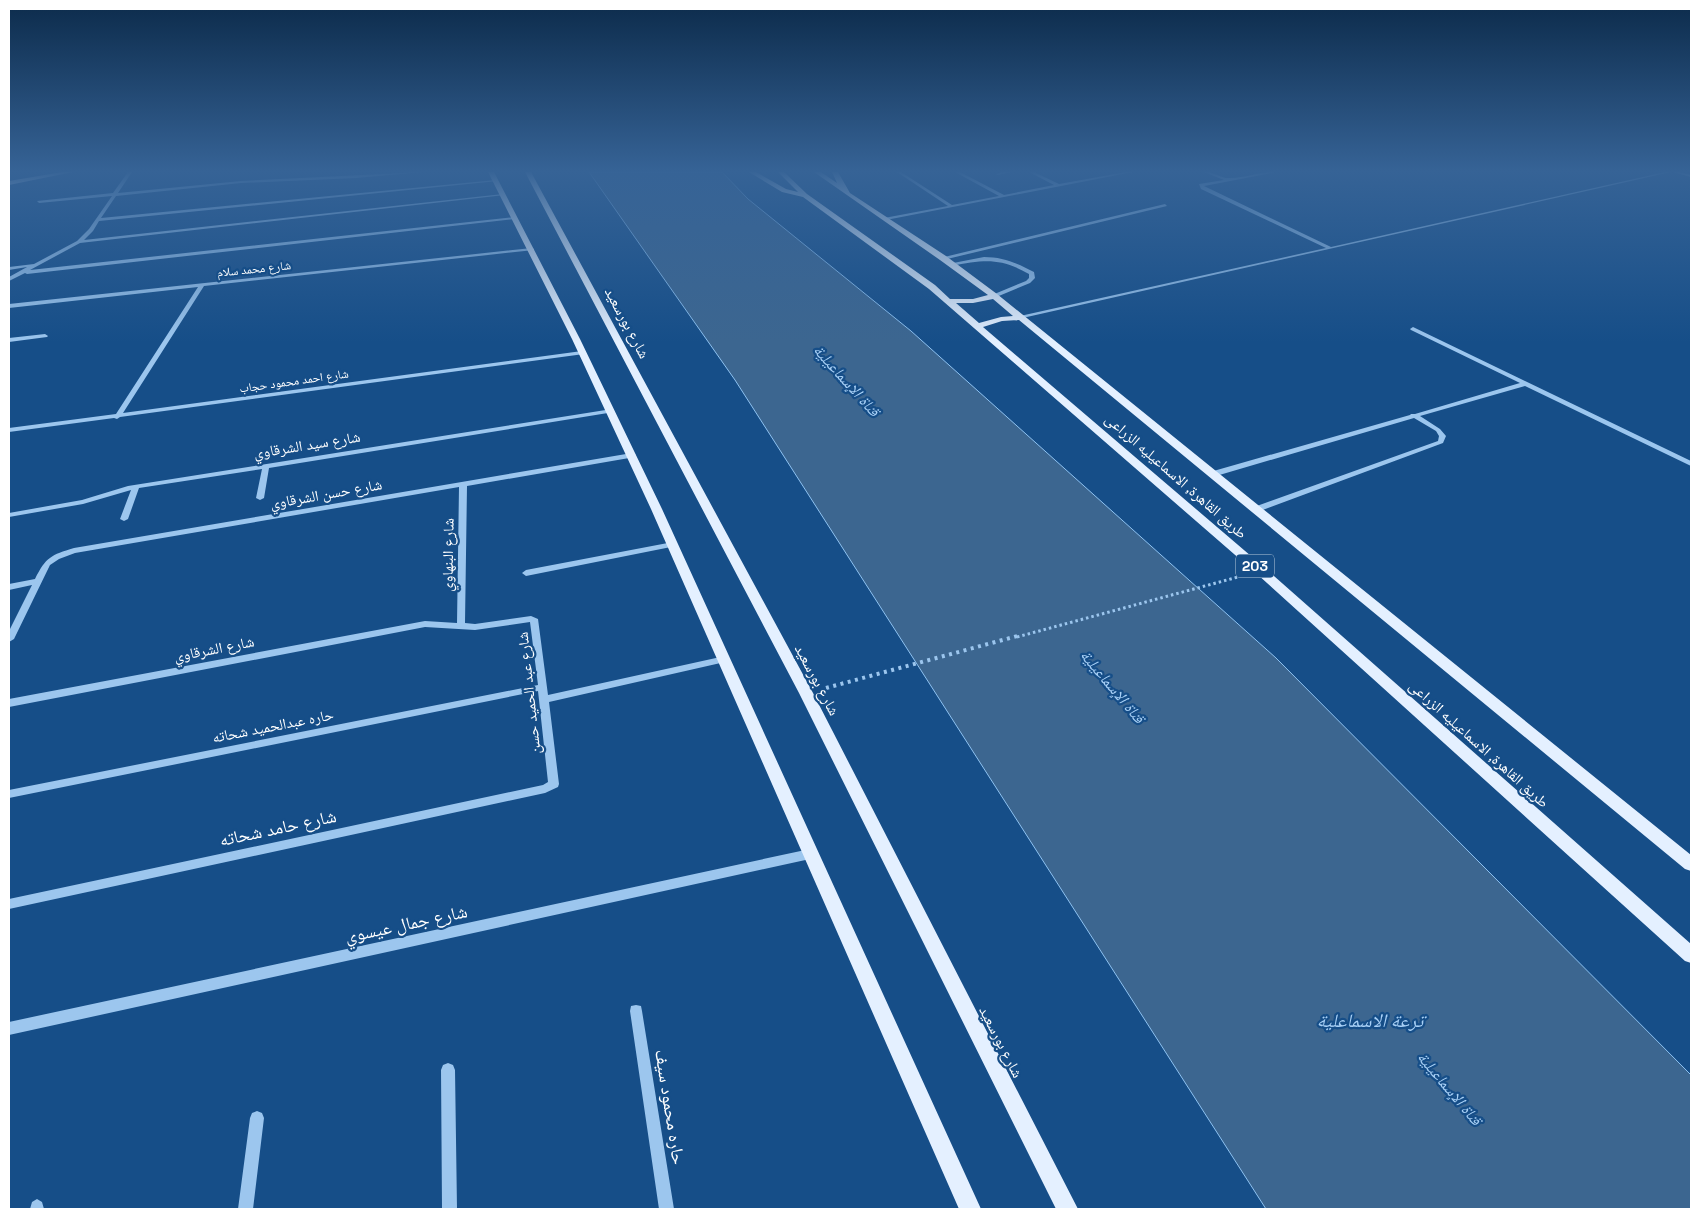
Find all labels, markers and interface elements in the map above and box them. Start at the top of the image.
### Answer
street label: شارع محمد سلام [216,257,292,281]
street label: شارع بورسعيد [600,284,654,362]
water label: قناة الإسماعيلية [809,340,886,422]
street label: شارع احمد محمود حجاب [238,365,350,397]
street label: طريق القاهرة, الاسماعيليه الزراعى [1101,409,1251,543]
street label: شارع سيد الشرقاوي [252,427,362,465]
street label: شارع حسن الشرقاوي [268,474,384,515]
street label: شارع البنهاوي [437,518,460,592]
road number: 203 [1236,554,1274,578]
street label: شارع الشرقاوي [172,631,256,668]
street label: شارع عبد الحميد حسن [513,631,545,755]
street label: شارع بورسعيد [790,641,844,719]
water label: قناة الإسماعيلية [1076,645,1151,729]
street label: طريق القاهرة, الاسماعيليه الزراعى [1405,676,1553,812]
street label: حاره عبدالحميد شحاته [211,704,336,747]
street label: شارع حامد شحاته [217,804,338,851]
street label: شارع جمال عيسوي [343,899,470,951]
street label: شارع بورسعيد [974,1003,1028,1081]
water label: ترعة الاسماعلية [1317,1008,1428,1033]
water label: قناة الإسماعيلية [1413,1047,1488,1131]
street label: حاره محمود سيف [650,1048,691,1166]

